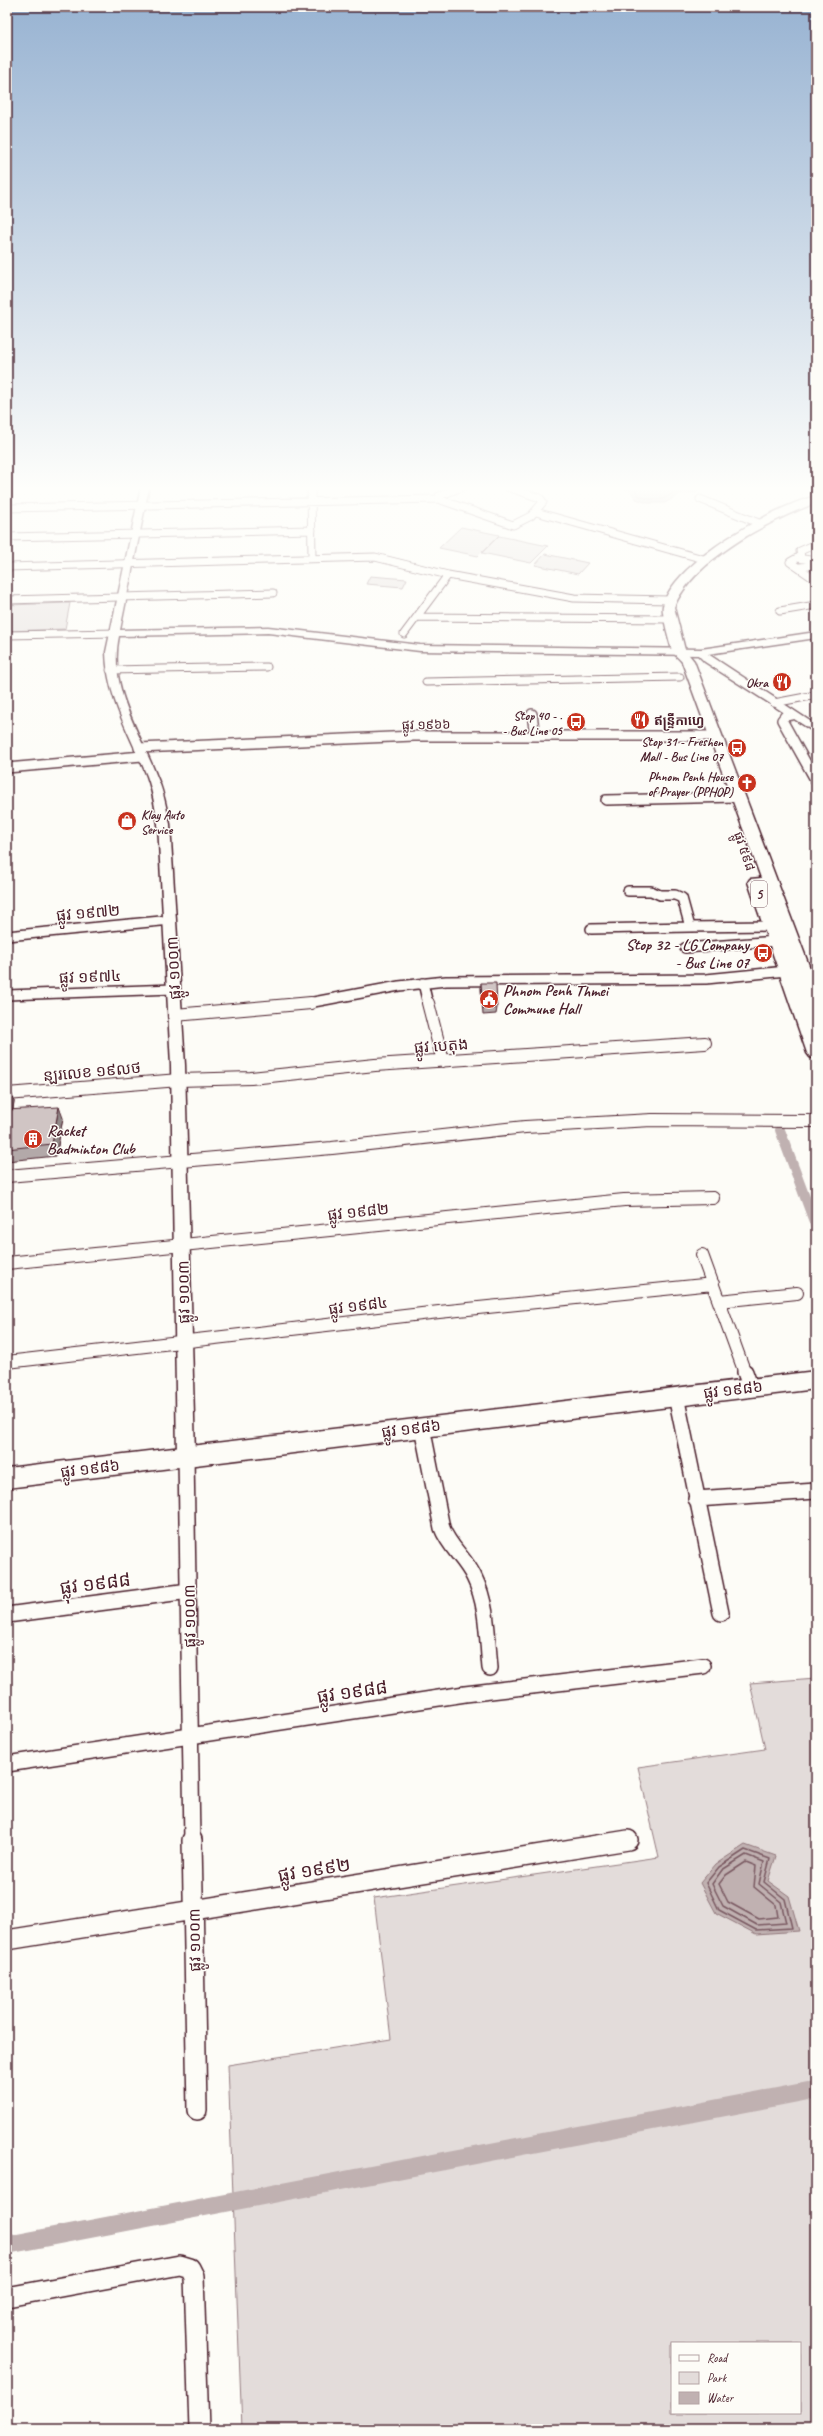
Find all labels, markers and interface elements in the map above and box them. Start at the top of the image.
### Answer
restaurant icon: Okra [771,671,793,693]
place label: Okra [746,675,769,691]
place label: Stop 40 - . - Bus Line 05 [502,708,563,739]
restaurant icon: ឥន្ទ្រីកាហ្វេ [629,709,651,731]
bus stop icon: Stop 40 - . - Bus Line 05 [565,711,587,733]
place label: ឥន្ទ្រីកាហ្វេ [654,712,705,731]
street label: ផ្លូវ ១៩៦៦ [402,717,451,736]
place label: Stop 31 - Freshen Mall - Bus Line 07 [640,734,724,765]
bus stop icon: Stop 31 - Freshen Mall - Bus Line 07 [726,737,748,759]
place label: Phnom Penh House of Prayer (PPHOP) [648,769,735,800]
church icon: Phnom Penh House of Prayer (PPHOP) [736,772,758,794]
place label: Klay Auto Service [141,807,185,838]
shop icon: Klay Auto Service [116,810,138,832]
street label: ផ្លូវ ៥៩៨ [727,830,758,874]
road number: 5 [751,881,767,907]
street label: ផ្លូវ ១៩៧២ [55,900,121,929]
place label: Stop 32 - LG Company - Bus Line 07 [626,935,751,973]
street label: ផ្លូវ ១០០៣ [162,936,189,1000]
bus stop icon: Stop 32 - LG Company - Bus Line 07 [752,942,774,964]
street label: ផ្លូវ ១៩៧៤ [59,966,122,992]
place label: Phnom Penh Thmei Commune Hall [503,981,610,1019]
public building icon: Phnom Penh Thmei Commune Hall [478,988,500,1010]
street label: ផ្លូវ បេតុង [413,1034,469,1062]
street label: ន្ឡរលេខ ១៩លថ [42,1058,142,1086]
place label: Racket Badminton Club [47,1121,137,1159]
building icon: Racket Badminton Club [22,1128,44,1150]
street label: ផ្លូវ ១៩៨២ [326,1199,390,1229]
street label: ផ្លូវ ១០០៣ [173,1260,198,1324]
street label: ផ្លូវ ១៩៨៤ [327,1292,390,1323]
street label: ផ្លូវ ១៩៨៦ [702,1376,765,1407]
street label: ផ្លូវ ១៩៨៦ [380,1415,443,1446]
street label: ផ្លូវ ១៩៨៦ [59,1455,122,1486]
street label: ផ្លុវ ១៩៨៨ [58,1568,133,1606]
street label: ផ្លូវ ១០០៣ [179,1584,204,1648]
street label: ផ្លូវ ១៩៨៨ [315,1675,390,1713]
street label: ផ្លូវ ១៩៩២ [276,1852,353,1892]
street label: ផ្លូវ ១០០៣ [184,1908,209,1972]
legend [671,2342,801,2414]
text: Road [707,2350,729,2366]
text: Park [707,2370,728,2386]
text: Water [707,2390,735,2406]

